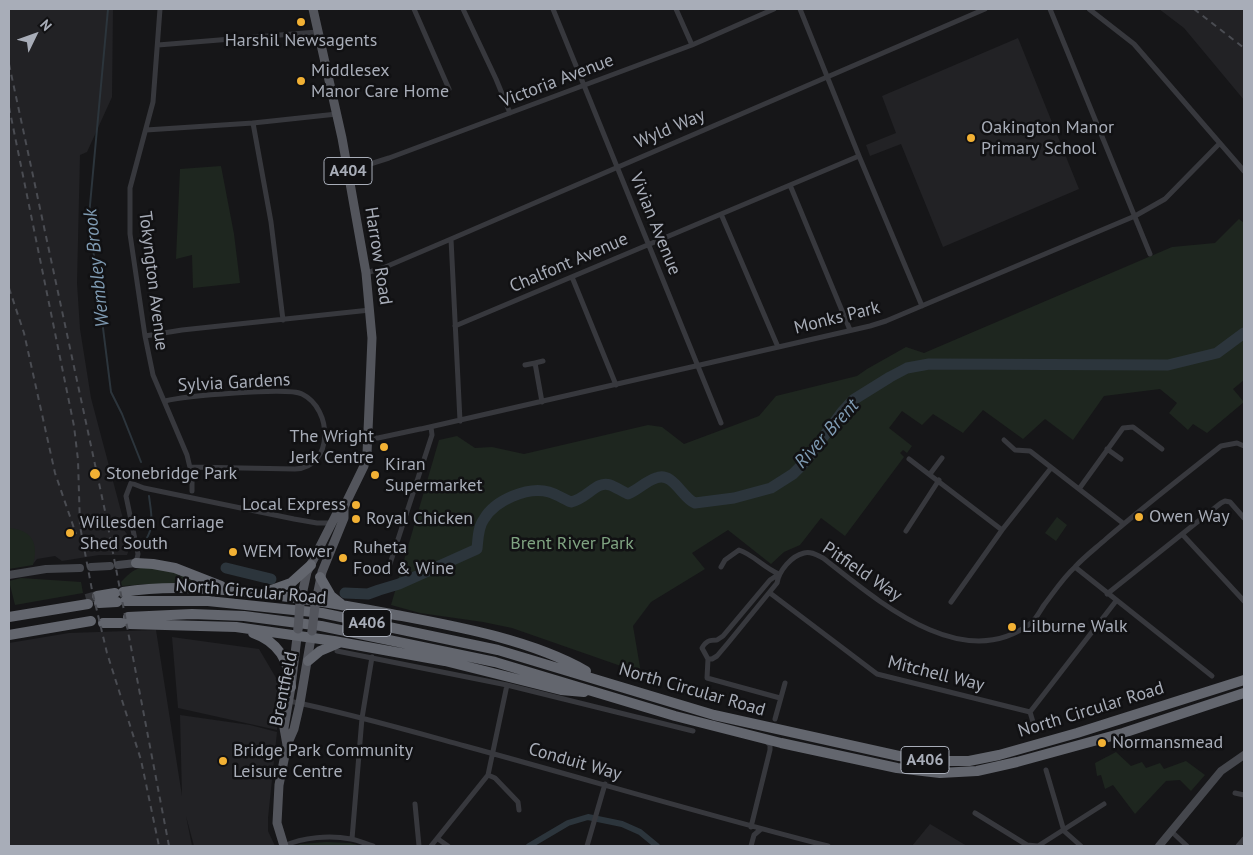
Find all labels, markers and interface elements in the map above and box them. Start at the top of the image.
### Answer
north arrow [10,10,60,60]
text: N [36,16,56,34]
marker: Harshil Newsagents [295,16,307,28]
place label: Harshil Newsagents [225,30,377,52]
street label: Victoria Avenue [497,49,617,113]
place label: Middlesex Manor Care Home [311,60,449,102]
marker: Middlesex Manor Care Home [295,75,307,87]
street label: Wyld Way [632,105,708,153]
place label: Oakington Manor Primary School [981,117,1114,160]
marker: Oakington Manor Primary School [965,132,977,144]
road number: A404 [324,158,372,185]
street label: Vivian Avenue [625,170,685,278]
street label: Harrow Road [360,205,396,307]
water label: Wembley Brook [79,208,115,328]
street label: Tokyngton Avenue [134,210,172,352]
street label: Chalfont Avenue [507,228,631,298]
street label: Monks Park [792,297,882,339]
street label: Sylvia Gardens [177,369,291,397]
water label: River Brent [790,395,864,473]
place label: The Wright Jerk Centre [289,426,374,468]
marker: The Wright Jerk Centre [378,441,390,453]
place label: Kiran Supermarket [385,454,483,496]
place label: Stonebridge Park [106,463,237,485]
marker: Stonebridge Park [88,467,102,481]
marker: Kiran Supermarket [369,469,381,481]
place label: Local Express [242,494,346,516]
marker: Local Express [350,499,362,511]
place label: Owen Way [1149,506,1230,528]
place label: Royal Chicken [366,508,473,530]
marker: Owen Way [1133,511,1145,523]
place label: Willesden Carriage Shed South [80,512,224,554]
marker: Royal Chicken [350,513,362,525]
marker: Willesden Carriage Shed South [64,527,76,539]
park label: Brent River Park [510,533,634,555]
place label: Ruheta Food & Wine [353,537,454,580]
street label: Pitfield Way [818,538,906,606]
place label: WEM Tower [243,541,332,563]
marker: WEM Tower [227,546,239,558]
marker: Ruheta Food & Wine [337,552,349,564]
street label: North Circular Road [175,575,327,609]
road number: A406 [343,610,391,636]
place label: Lilburne Walk [1022,616,1128,638]
marker: Lilburne Walk [1006,621,1018,633]
street label: Brentfield [266,650,302,728]
street label: Mitchell Way [885,652,987,696]
street label: North Circular Road [616,659,768,721]
street label: North Circular Road [1015,678,1167,742]
place label: Normansmead [1112,732,1223,754]
marker: Normansmead [1096,737,1108,749]
street label: Conduit Way [526,738,624,786]
place label: Bridge Park Community Leisure Centre [233,740,413,782]
road number: A406 [901,746,949,774]
marker: Bridge Park Community Leisure Centre [217,755,229,767]

